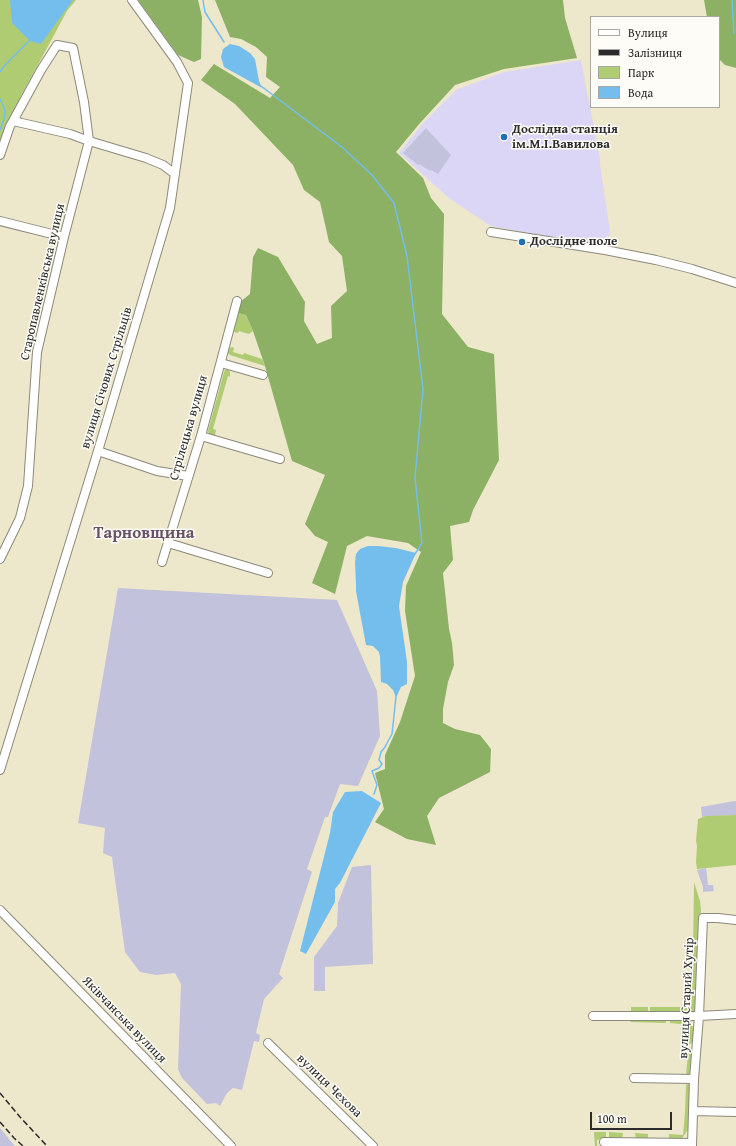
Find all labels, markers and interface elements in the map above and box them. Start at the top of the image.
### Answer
legend [590,16,720,108]
text: Вулиця [628,24,668,41]
text: Залізниця [628,44,682,61]
text: Парк [628,64,654,81]
text: Вода [628,84,653,101]
place label: Дослідна станція ім.М.І.Вавилова [512,122,618,153]
marker: Дослідна станція ім.М.І.Вавилова [499,132,509,142]
street label: Старопавленківська вулиця [17,202,69,362]
place label: Дослідне поле [530,234,617,250]
marker: Дослідне поле [517,237,527,247]
street label: вулиця Січових Стрільців [78,305,136,451]
street label: Стрілецька вулиця [167,374,211,482]
district label: Тарновщина [93,524,195,544]
street label: вулиця Старий Хутір [676,937,698,1059]
street label: Яківчанська вулиця [79,973,169,1067]
street label: вулиця Чехова [293,1051,365,1121]
scale bar [592,1104,674,1130]
text: 100 m [597,1110,627,1127]

